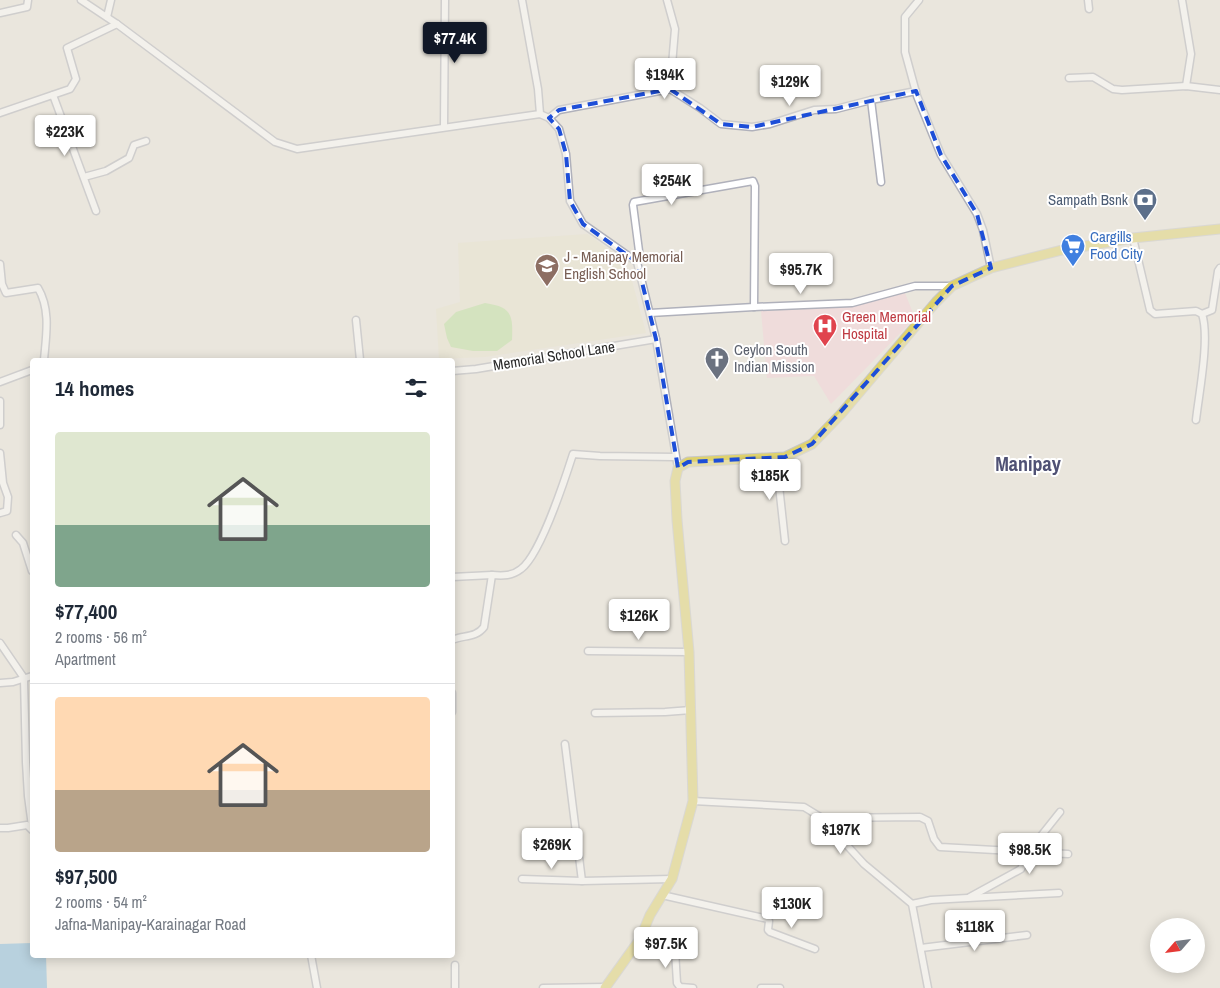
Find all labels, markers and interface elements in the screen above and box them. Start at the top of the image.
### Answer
pin: $77.4K [414,22,496,64]
text: $77.4K [434,27,476,49]
pin: $194K [630,58,700,100]
text: $194K [646,63,684,85]
pin: $129K [755,64,825,107]
text: $129K [771,70,809,92]
pin: $223K [30,114,100,157]
text: $223K [46,120,84,142]
pin: $254K [637,164,707,206]
text: $254K [653,169,691,191]
bank icon: Sampath Bsnk [1132,187,1158,221]
place label: Sampath Bsnk [1048,189,1129,210]
place label: Cargills Food City [1090,226,1144,264]
supermarket icon: Cargills Food City [1060,233,1086,267]
place label: J - Manipay Memorial English School [564,246,683,284]
pin: $95.7K [760,252,842,295]
school or university icon: J - Manipay Memorial English School [534,253,560,287]
text: $95.7K [780,258,822,280]
place label: Green Memorial Hospital [842,306,931,344]
hospital icon: Green Memorial Hospital [812,313,838,347]
street label: Memorial School Lane [492,335,616,376]
place label: Ceylon South Indian Mission [734,339,815,377]
church icon: Ceylon South Indian Mission [704,346,730,380]
text: 14 homes [55,374,134,403]
icon: filters [402,374,430,402]
district label: Manipay [995,450,1062,477]
pin: $185K [735,458,805,501]
icon: home [198,464,288,554]
text: $185K [751,464,789,486]
text: $77,400 [55,597,117,626]
pin: $126K [604,598,674,641]
text: $126K [620,604,658,626]
text: 2 rooms · 56 m² [55,626,147,648]
text: Apartment [55,648,116,670]
icon: home [198,730,288,820]
pin: $197K [806,812,876,855]
text: $197K [822,818,860,840]
pin: $269K [517,828,587,870]
pin: $98.5K [989,832,1071,875]
text: $269K [533,833,571,855]
text: $98.5K [1009,838,1051,860]
text: $97,500 [55,862,117,891]
pin: $130K [757,886,827,929]
text: 2 rooms · 54 m² [55,891,147,913]
text: $130K [773,892,811,914]
pin: $118K [940,910,1010,952]
text: Jafna-Manipay-Karainagar Road [55,913,246,935]
text: $118K [956,915,994,937]
north arrow [1150,918,1205,972]
map controls [1150,918,1205,973]
pin: $97.5K [625,926,707,969]
text: $97.5K [645,932,687,954]

